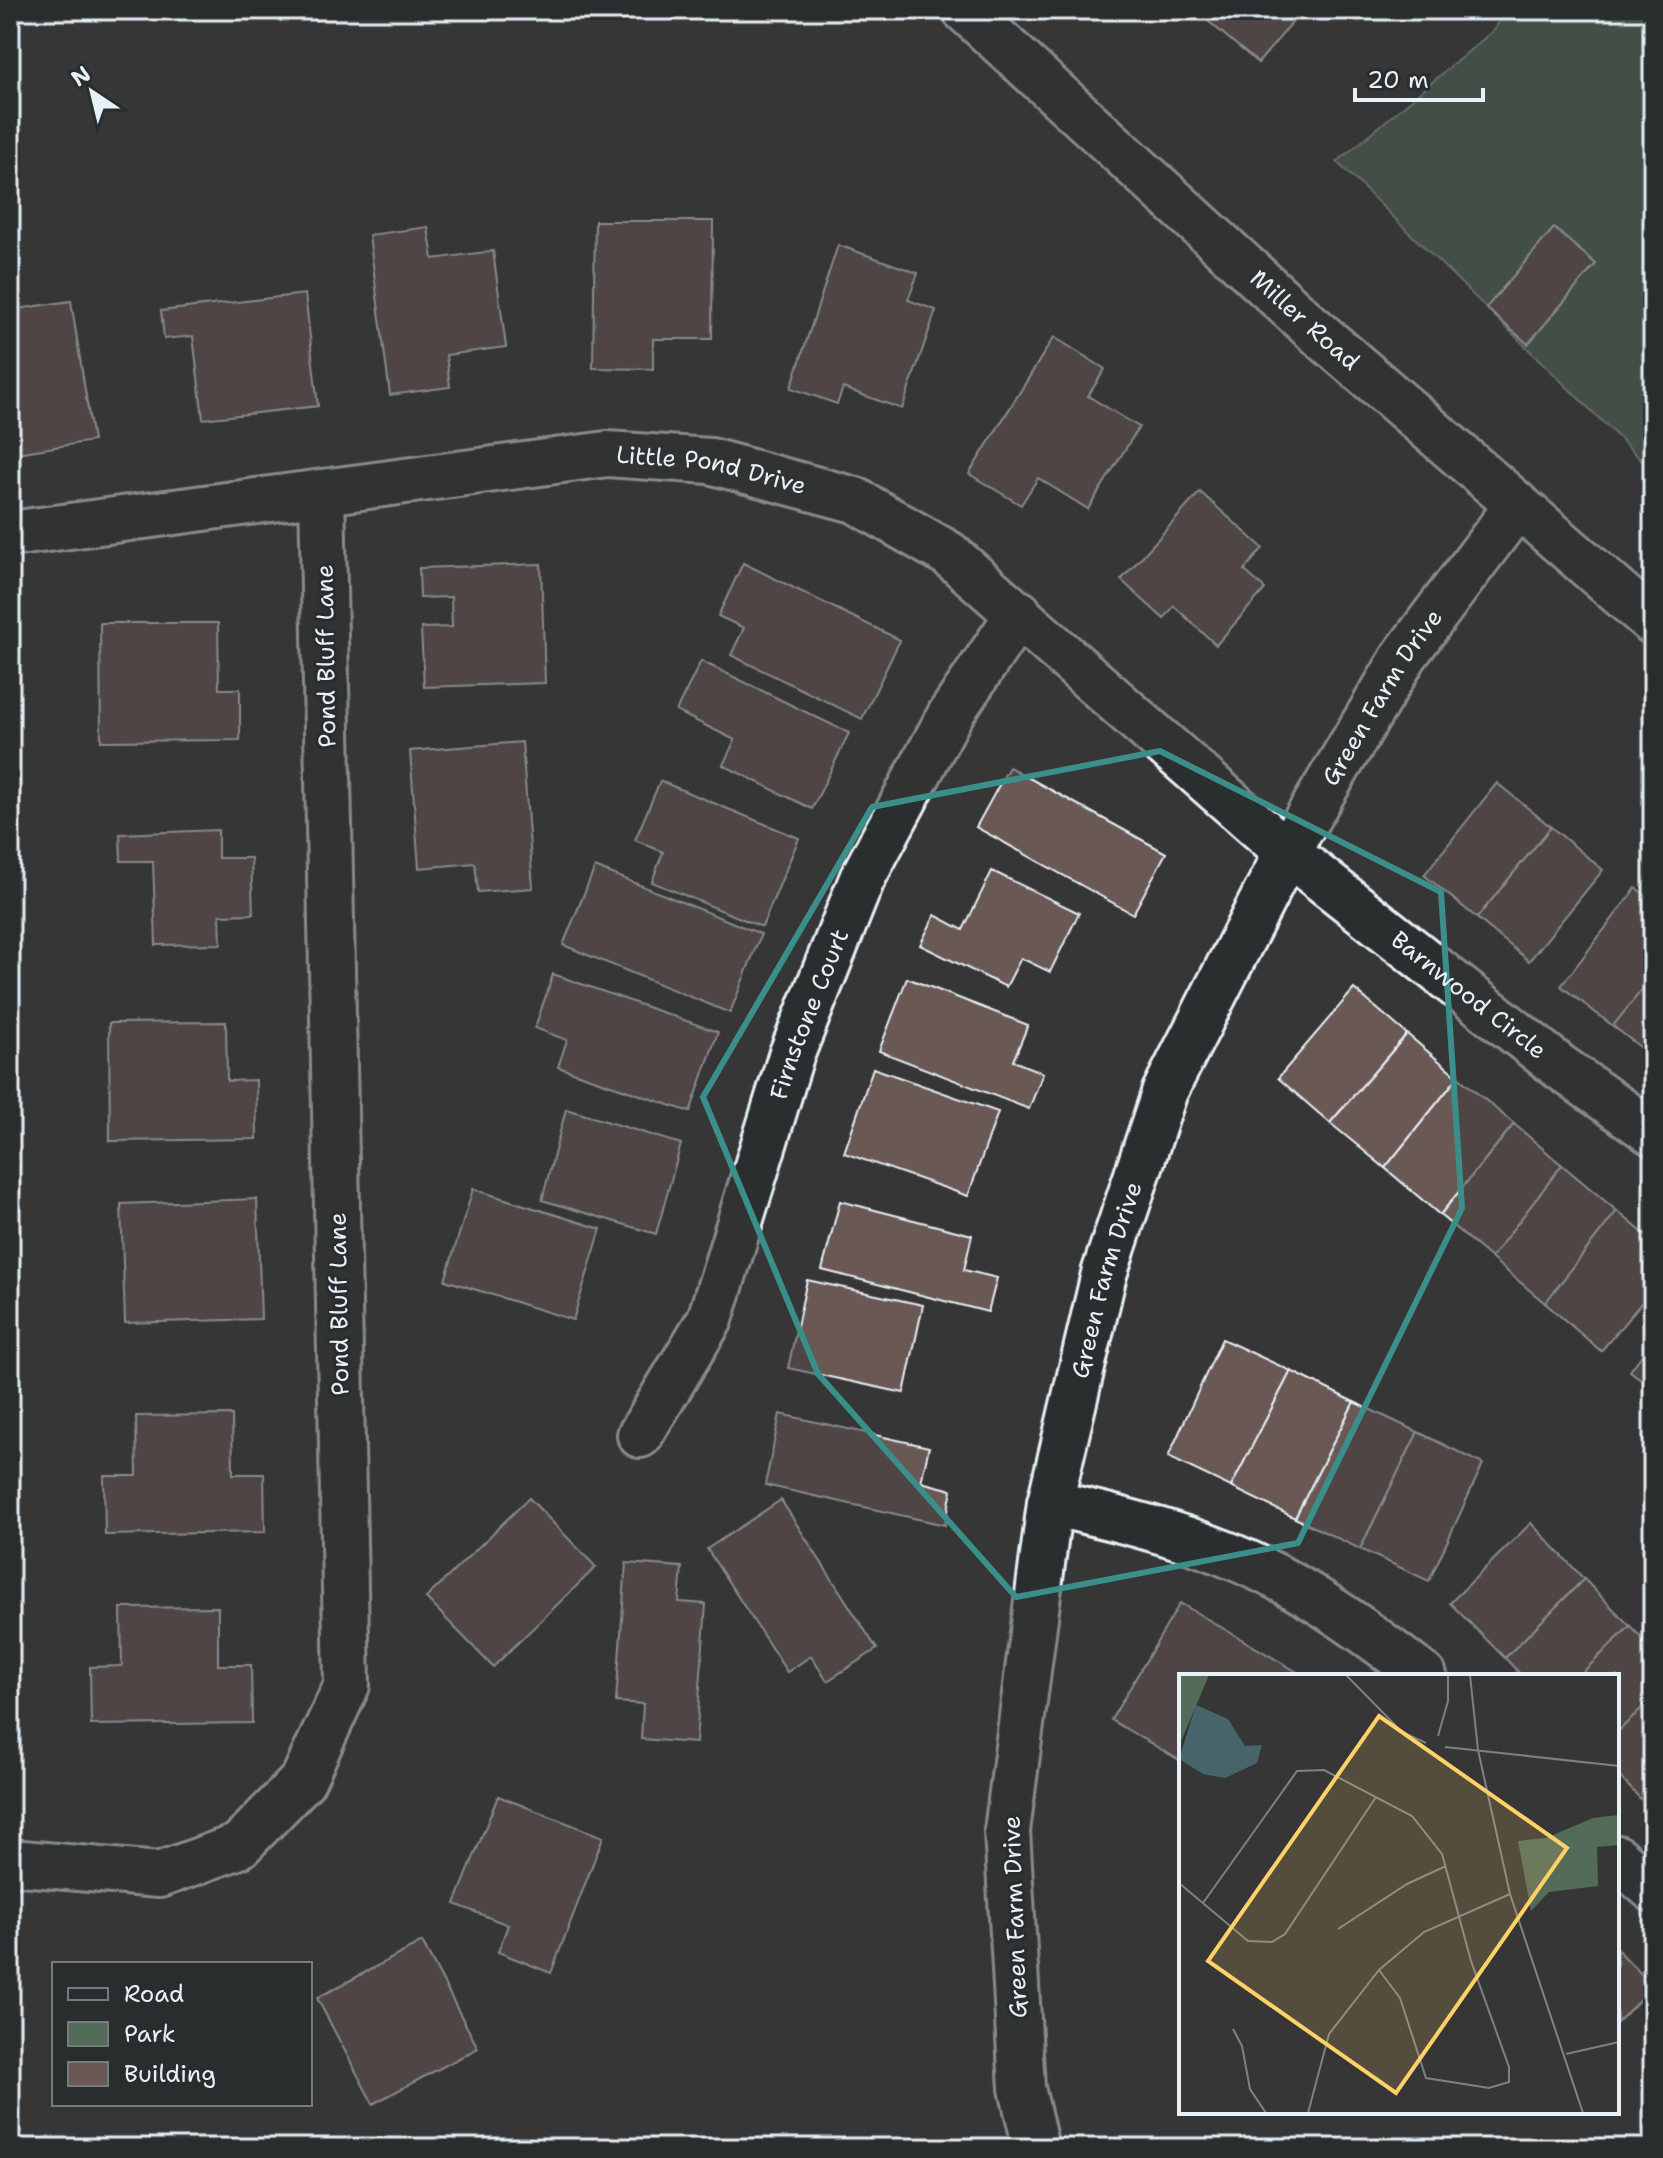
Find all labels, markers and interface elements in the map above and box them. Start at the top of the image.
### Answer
north arrow [52,52,132,132]
scale bar [1355,52,1483,102]
text: N [65,59,96,93]
text: 20 m [1367,64,1429,96]
street label: Miller Road [1243,263,1366,378]
street label: Little Pond Drive [615,439,810,502]
street label: Pond Bluff Lane [308,564,344,748]
street label: Green Farm Drive [1314,603,1450,791]
street label: Firnstone Court [763,924,856,1104]
street label: Barnwood Circle [1384,924,1553,1066]
street label: Green Farm Drive [1064,1178,1150,1381]
street label: Pond Bluff Lane [321,1212,357,1396]
inset map [1179,1674,1619,2114]
street label: Green Farm Drive [995,1815,1035,2019]
legend [52,1962,312,2106]
text: Road [124,1978,184,2010]
text: Park [124,2018,176,2050]
text: Building [124,2058,216,2090]

